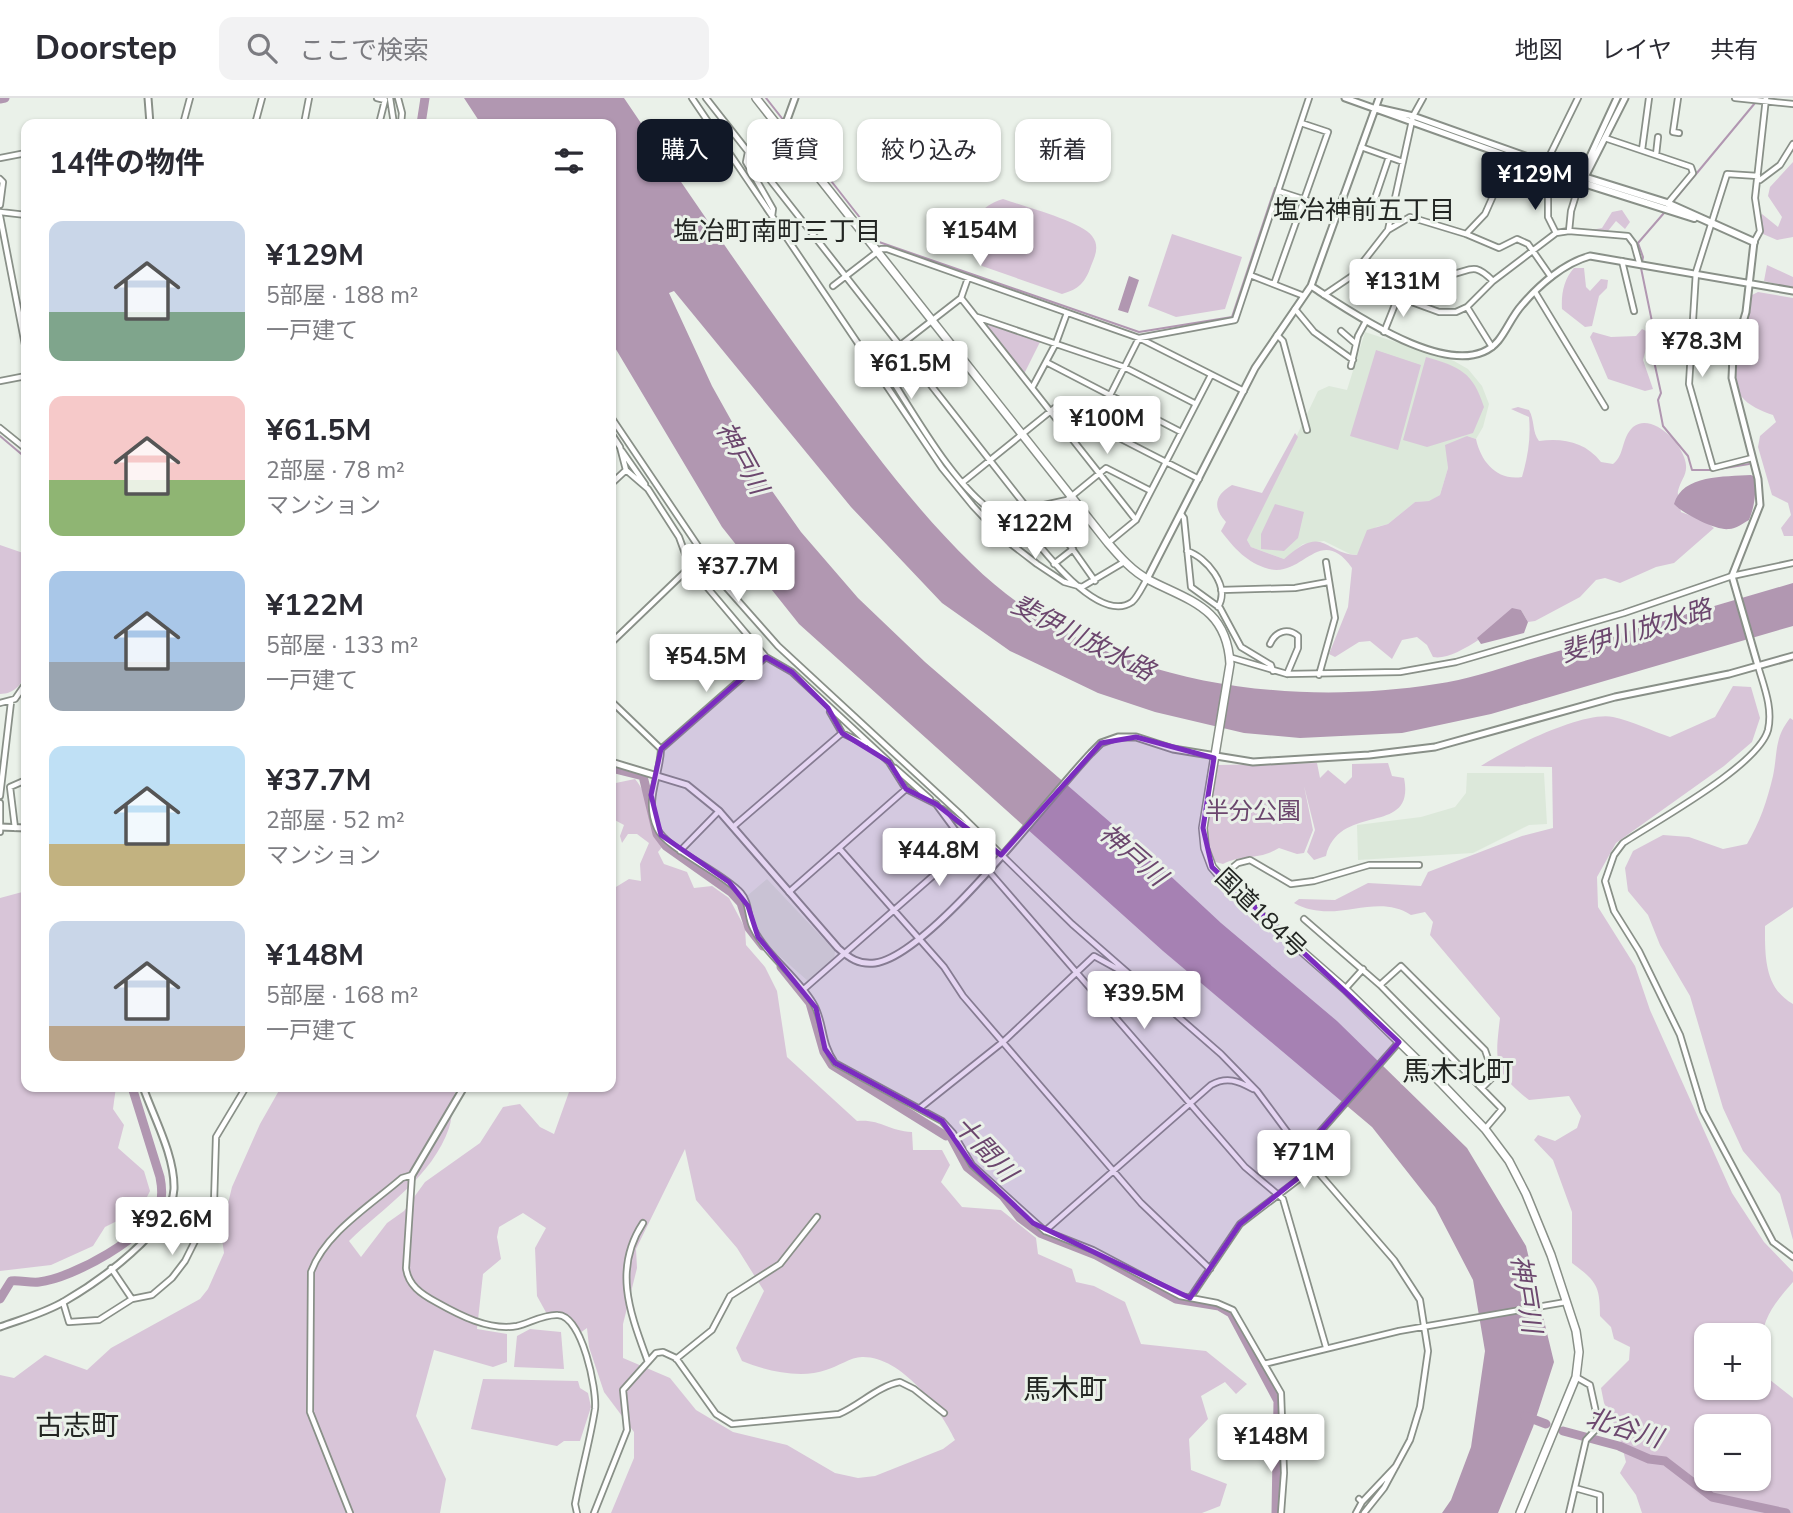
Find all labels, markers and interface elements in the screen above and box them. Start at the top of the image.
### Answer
search box [219,17,709,80]
text: Doorstep [35,26,177,71]
icon: search [243,29,281,67]
text: ここで検索 [299,33,429,68]
text: 地図 [1515,34,1563,66]
text: レイヤ [1601,34,1672,66]
text: 共有 [1710,34,1758,66]
chip: 購入 [637,119,733,182]
chip: 賃貸 [747,119,843,182]
chip: 絞り込み [857,119,1001,182]
chip: 新着 [1015,119,1111,182]
icon: filters [550,142,588,180]
text: 14件の物件 [49,143,205,184]
pin: ¥129M [1486,152,1584,212]
text: ¥129M [1497,159,1573,190]
district label: 塩冶神前五丁目 [1273,193,1455,228]
pin: ¥154M [931,208,1029,268]
district label: 塩冶町南町三丁目 [673,214,881,249]
text: ¥154M [942,215,1018,246]
text: ¥129M [266,235,364,276]
icon: home [105,249,189,333]
pin: ¥131M [1354,260,1452,319]
text: ¥131M [1365,266,1441,297]
text: 5部屋 · 188 m² [266,280,419,311]
text: 一戸建て [266,315,358,346]
pin: ¥78.3M [1645,320,1759,379]
text: ¥78.3M [1662,326,1742,357]
pin: ¥61.5M [854,342,968,401]
text: ¥61.5M [871,348,951,379]
pin: ¥100M [1058,396,1156,456]
text: ¥100M [1069,403,1145,434]
text: ¥61.5M [266,410,371,451]
water label: 神戸川 [708,415,778,503]
icon: home [105,424,189,508]
text: 2部屋 · 78 m² [266,455,405,486]
text: マンション [266,490,381,521]
pin: ¥122M [986,502,1084,561]
text: ¥122M [997,508,1073,539]
pin: ¥37.7M [681,545,795,604]
text: ¥37.7M [698,551,778,582]
text: ¥122M [266,585,364,626]
water label: 斐伊川放水路 [1006,587,1162,690]
water label: 斐伊川放水路 [1556,591,1718,671]
icon: home [105,599,189,683]
text: 5部屋 · 133 m² [266,630,419,661]
pin: ¥54.5M [649,634,763,694]
text: ¥54.5M [666,641,746,672]
text: 一戸建て [266,665,358,696]
text: ¥37.7M [266,760,371,801]
icon: home [105,774,189,858]
park label: 半分公園 [1205,795,1301,827]
text: 2部屋 · 52 m² [266,805,405,836]
water label: 神戸川 [1092,816,1176,896]
pin: ¥44.8M [882,828,996,888]
text: ¥44.8M [899,835,979,866]
text: マンション [266,840,381,871]
street label: 国道184号 [1208,861,1314,965]
text: ¥148M [266,935,364,976]
icon: home [105,949,189,1033]
pin: ¥39.5M [1087,972,1201,1031]
text: ¥39.5M [1104,978,1184,1009]
text: 5部屋 · 168 m² [266,980,419,1011]
text: 一戸建て [266,1015,358,1046]
district label: 馬木北町 [1402,1053,1514,1091]
water label: 十間川 [946,1109,1026,1192]
pin: ¥71M [1263,1130,1345,1190]
text: ¥71M [1273,1137,1335,1168]
pin: ¥92.6M [115,1198,229,1257]
text: ¥92.6M [132,1204,212,1235]
water label: 神戸川 [1503,1253,1550,1338]
map controls [1694,1323,1771,1491]
button: + [1694,1323,1771,1400]
district label: 馬木町 [1023,1371,1107,1409]
water label: 北谷川 [1582,1400,1669,1457]
district label: 古志町 [35,1407,119,1445]
pin: ¥148M [1222,1414,1320,1474]
button: − [1694,1414,1771,1491]
text: ¥148M [1233,1421,1309,1452]

